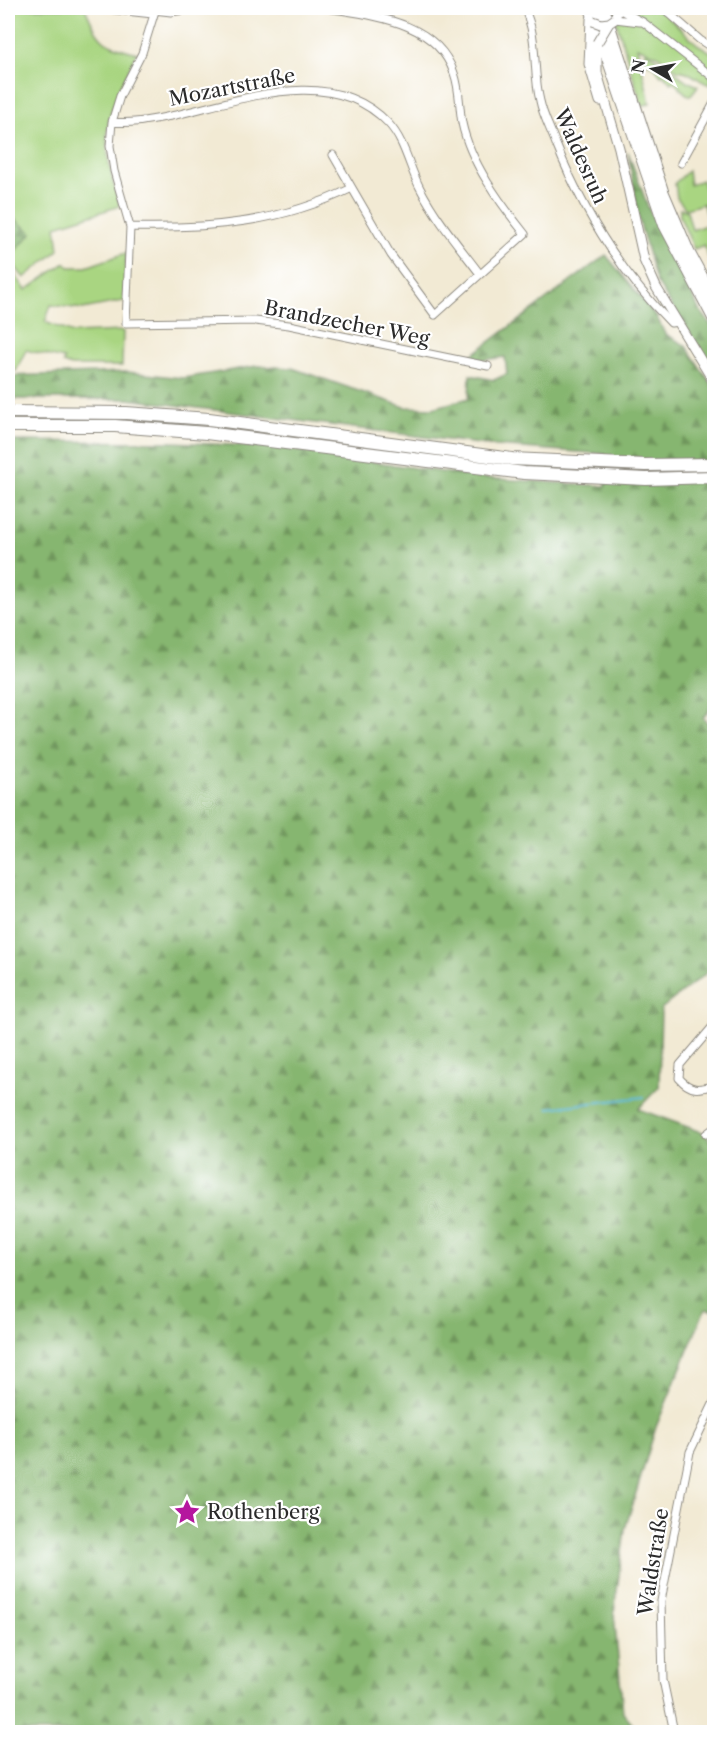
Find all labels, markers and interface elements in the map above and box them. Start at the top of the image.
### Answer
north arrow [623,39,683,99]
text: N [627,58,649,75]
street label: Mozartstraße [167,63,297,111]
street label: Waldesruh [549,104,613,208]
street label: Brandzecher Weg [262,295,432,351]
place icon: Rothenberg [172,1497,202,1527]
place label: Rothenberg [207,1500,320,1524]
street label: Waldstraße [633,1507,673,1618]

